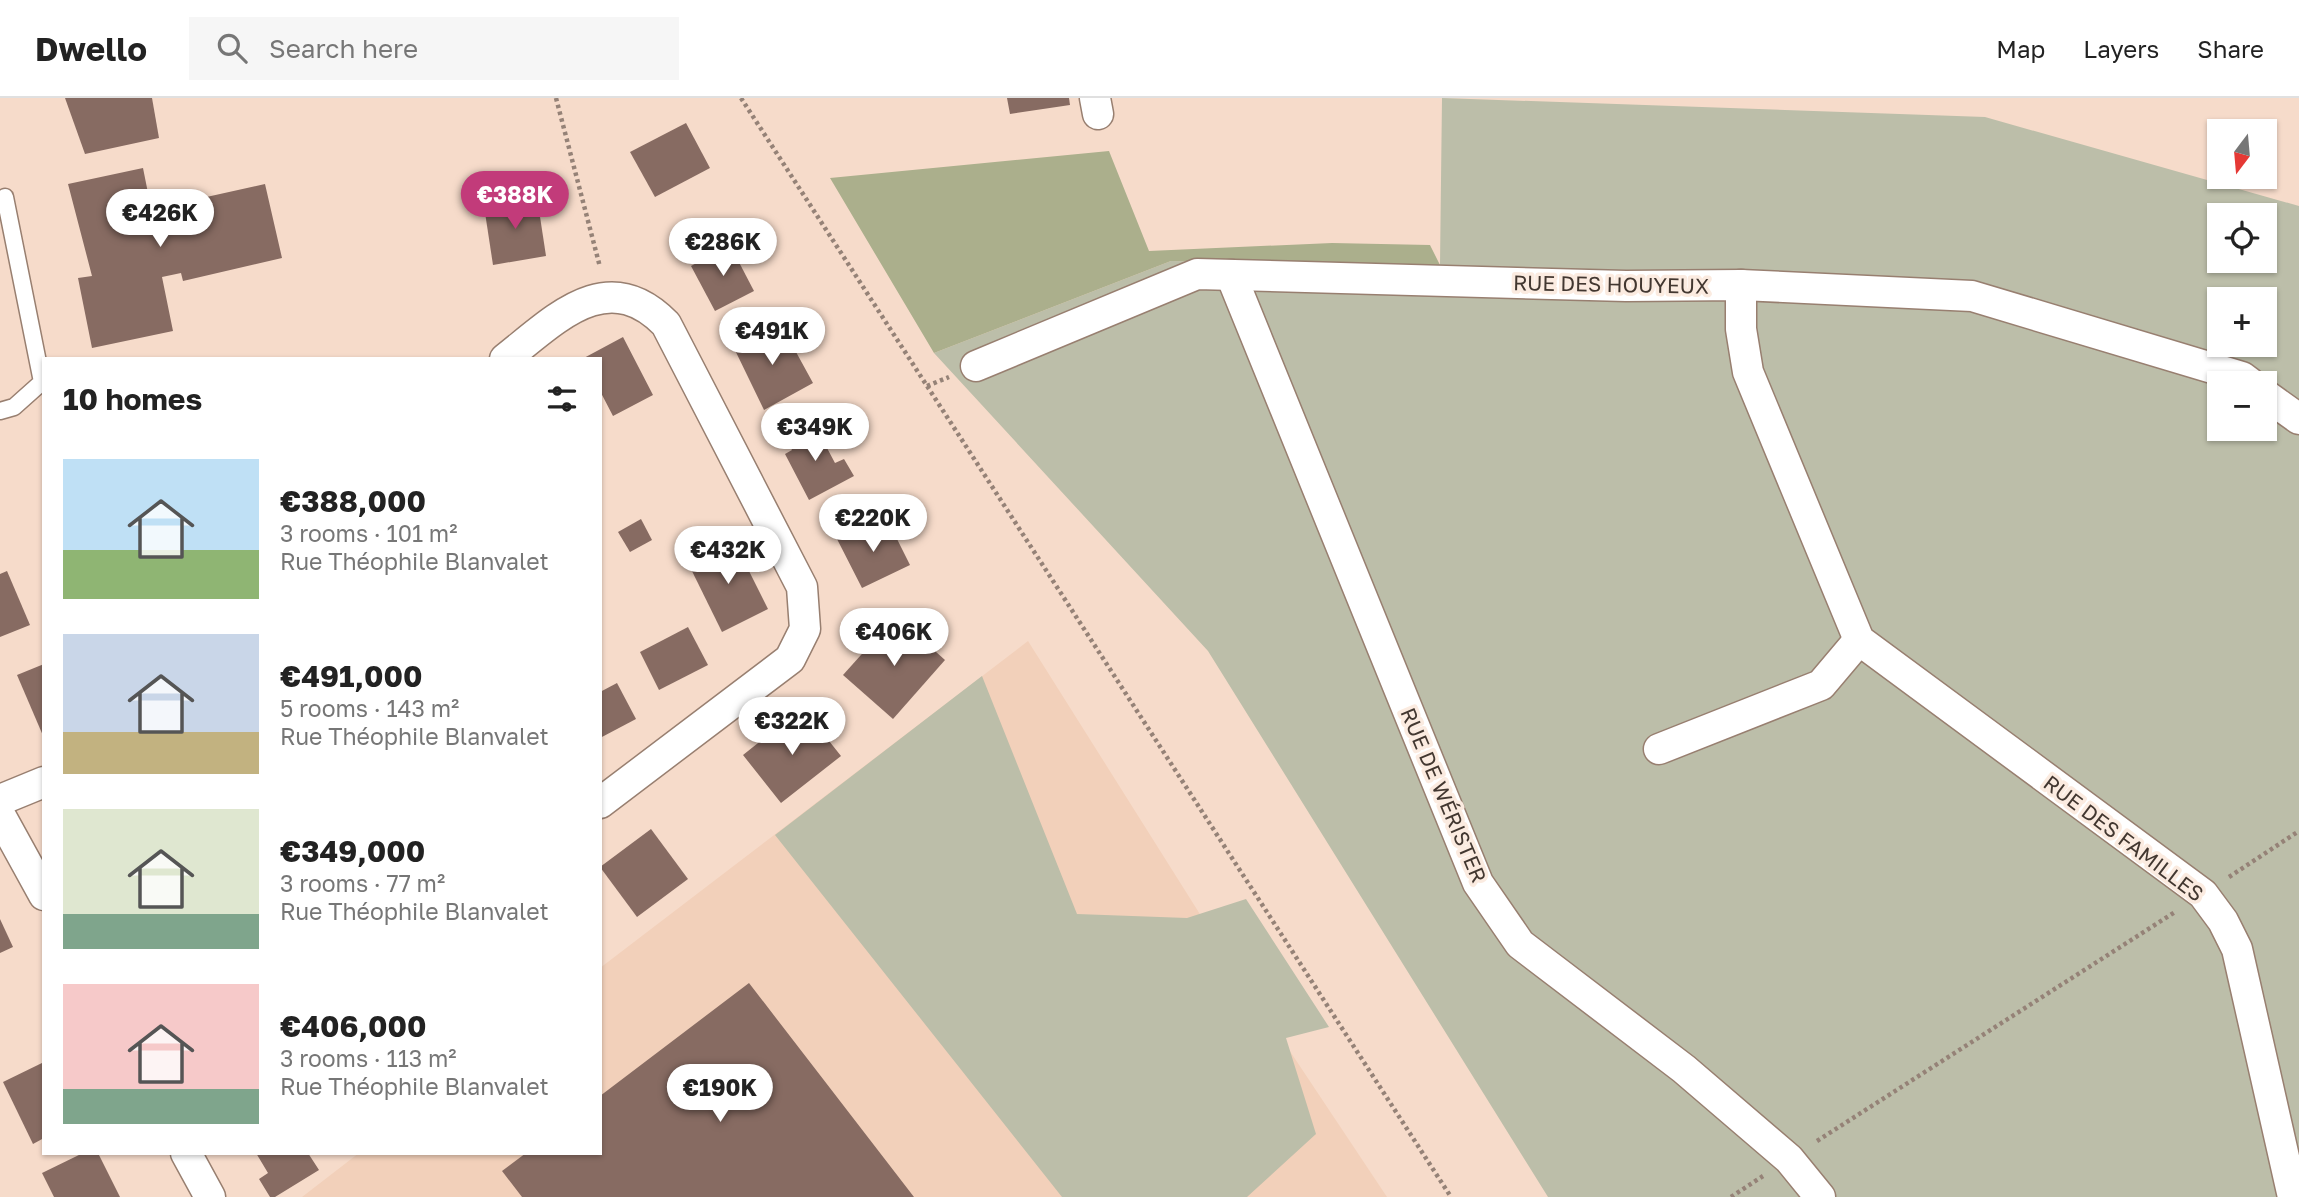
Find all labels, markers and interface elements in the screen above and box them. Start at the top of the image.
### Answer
search box [189,17,679,80]
text: Dwello [35,29,147,68]
icon: search [213,29,251,67]
text: Search here [269,33,418,64]
text: Map [1996,34,2045,63]
text: Layers [2083,34,2159,63]
text: Share [2197,34,2264,63]
north arrow [2207,119,2277,189]
map controls [2207,119,2277,441]
pin: €388K [466,172,564,231]
text: €388K [477,180,553,208]
pin: €426K [111,190,209,249]
text: €426K [122,198,198,226]
button: locate [2207,203,2277,273]
pin: €286K [674,218,772,278]
text: €286K [685,227,761,255]
street label: RUE DES HOUYEUX [1513,269,1709,299]
button: + [2207,287,2277,357]
pin: €491K [723,308,821,367]
text: €491K [735,316,809,344]
button: − [2207,371,2277,441]
icon: filters [543,380,581,418]
text: 10 homes [63,381,202,417]
pin: €349K [766,404,864,463]
text: €349K [777,412,853,440]
text: €388,000 [280,483,426,519]
icon: home [119,487,203,571]
pin: €220K [824,494,922,554]
text: €220K [835,503,911,531]
text: 3 rooms · 101 m² [280,519,457,547]
pin: €432K [679,526,777,586]
text: €432K [690,535,766,563]
text: Rue Théophile Blanvalet [280,547,549,575]
pin: €406K [845,608,943,668]
text: €406K [856,617,932,645]
text: €491,000 [280,658,423,694]
icon: home [119,662,203,746]
text: 5 rooms · 143 m² [280,694,459,722]
pin: €322K [743,698,841,757]
street label: RUE DE WÉRISTER [1395,704,1493,886]
text: €322K [755,706,829,734]
text: Rue Théophile Blanvalet [280,722,549,750]
street label: RUE DES FAMILLES [2039,769,2209,907]
text: €349,000 [280,833,425,869]
icon: home [119,837,203,921]
text: 3 rooms · 77 m² [280,869,445,897]
text: Rue Théophile Blanvalet [280,897,549,925]
text: €406,000 [280,1008,427,1044]
icon: home [119,1012,203,1096]
text: 3 rooms · 113 m² [280,1044,457,1072]
pin: €190K [671,1065,769,1124]
text: Rue Théophile Blanvalet [280,1072,549,1100]
text: €190K [683,1073,757,1101]

